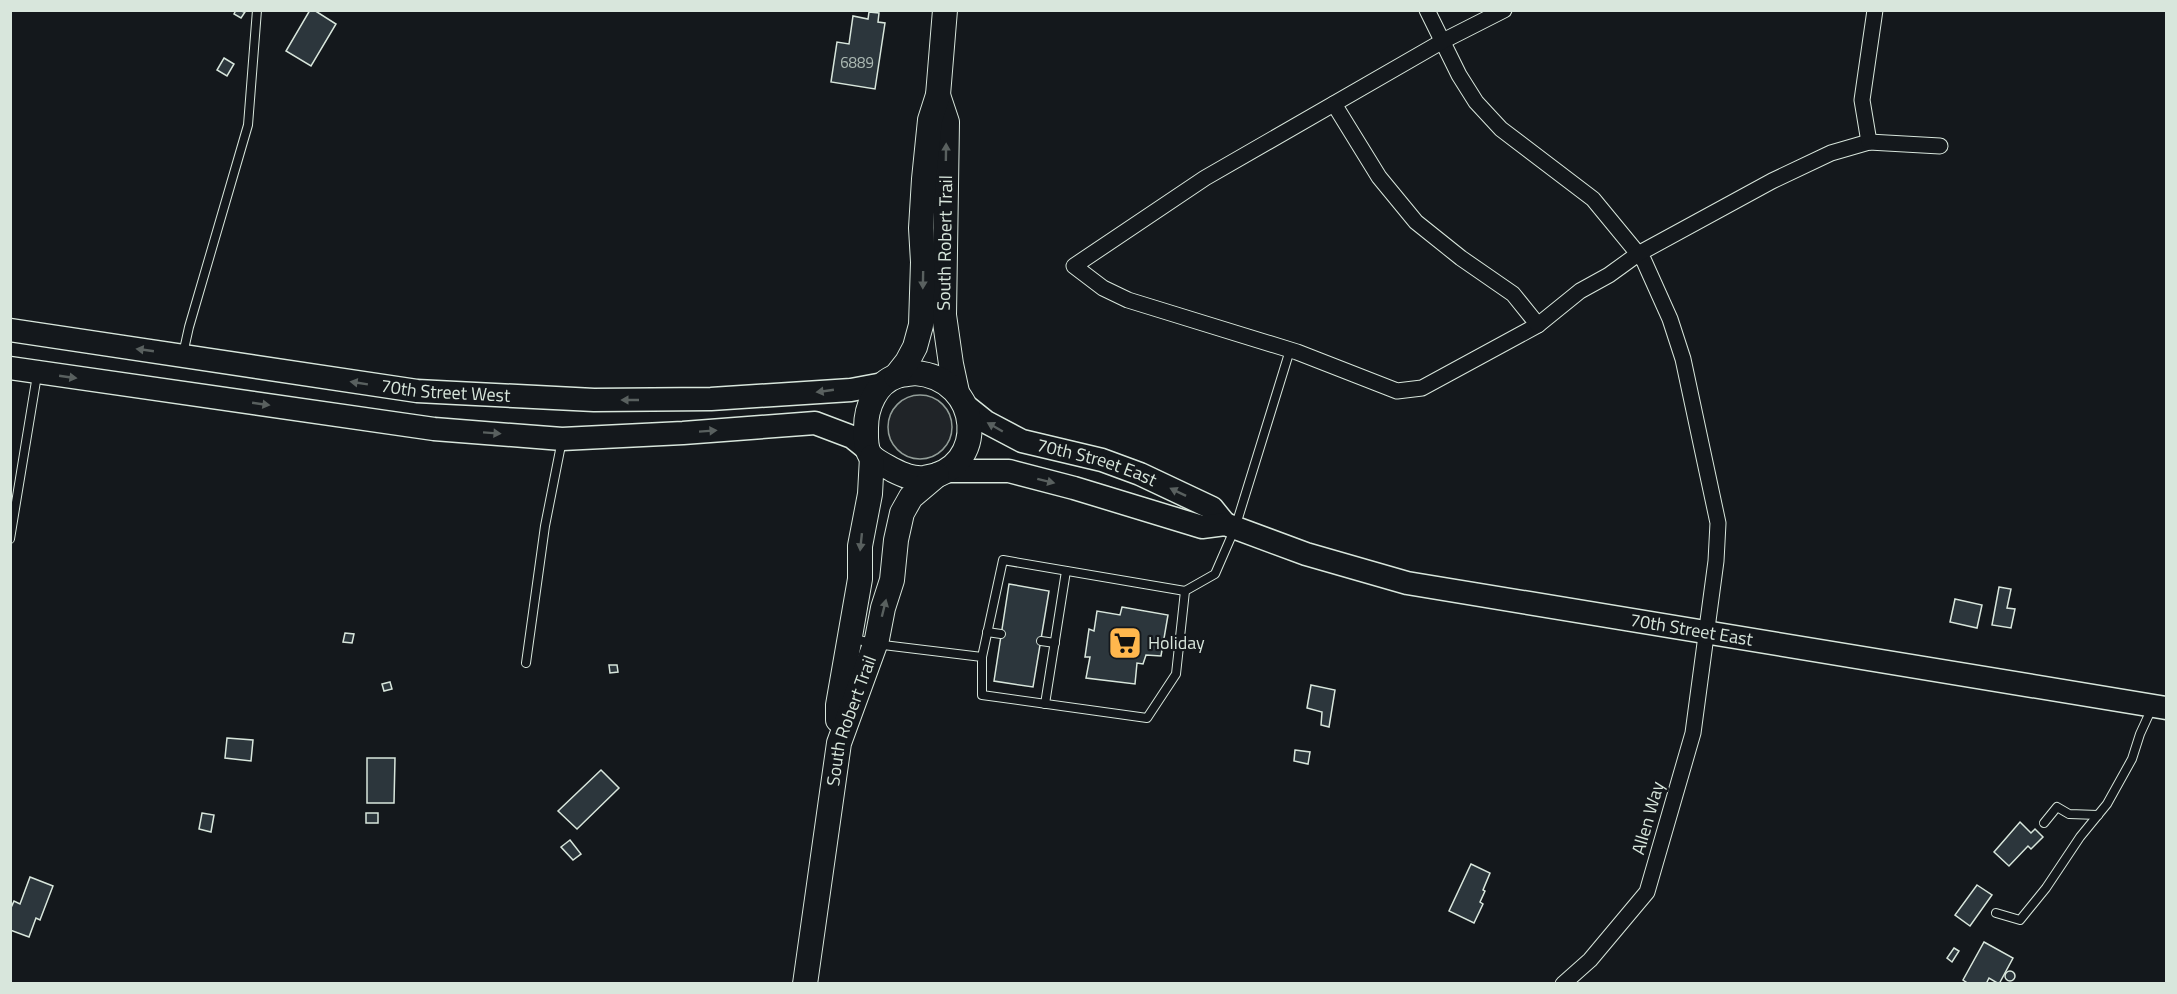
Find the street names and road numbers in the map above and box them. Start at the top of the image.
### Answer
street label: South Robert Trail [930,175,959,311]
street label: 70th Street West [379,372,512,409]
street label: 70th Street East [1034,431,1162,493]
street label: 70th Street East [1628,606,1756,653]
street label: South Robert Trail [819,651,883,788]
street label: Allen Way [1624,778,1671,858]

